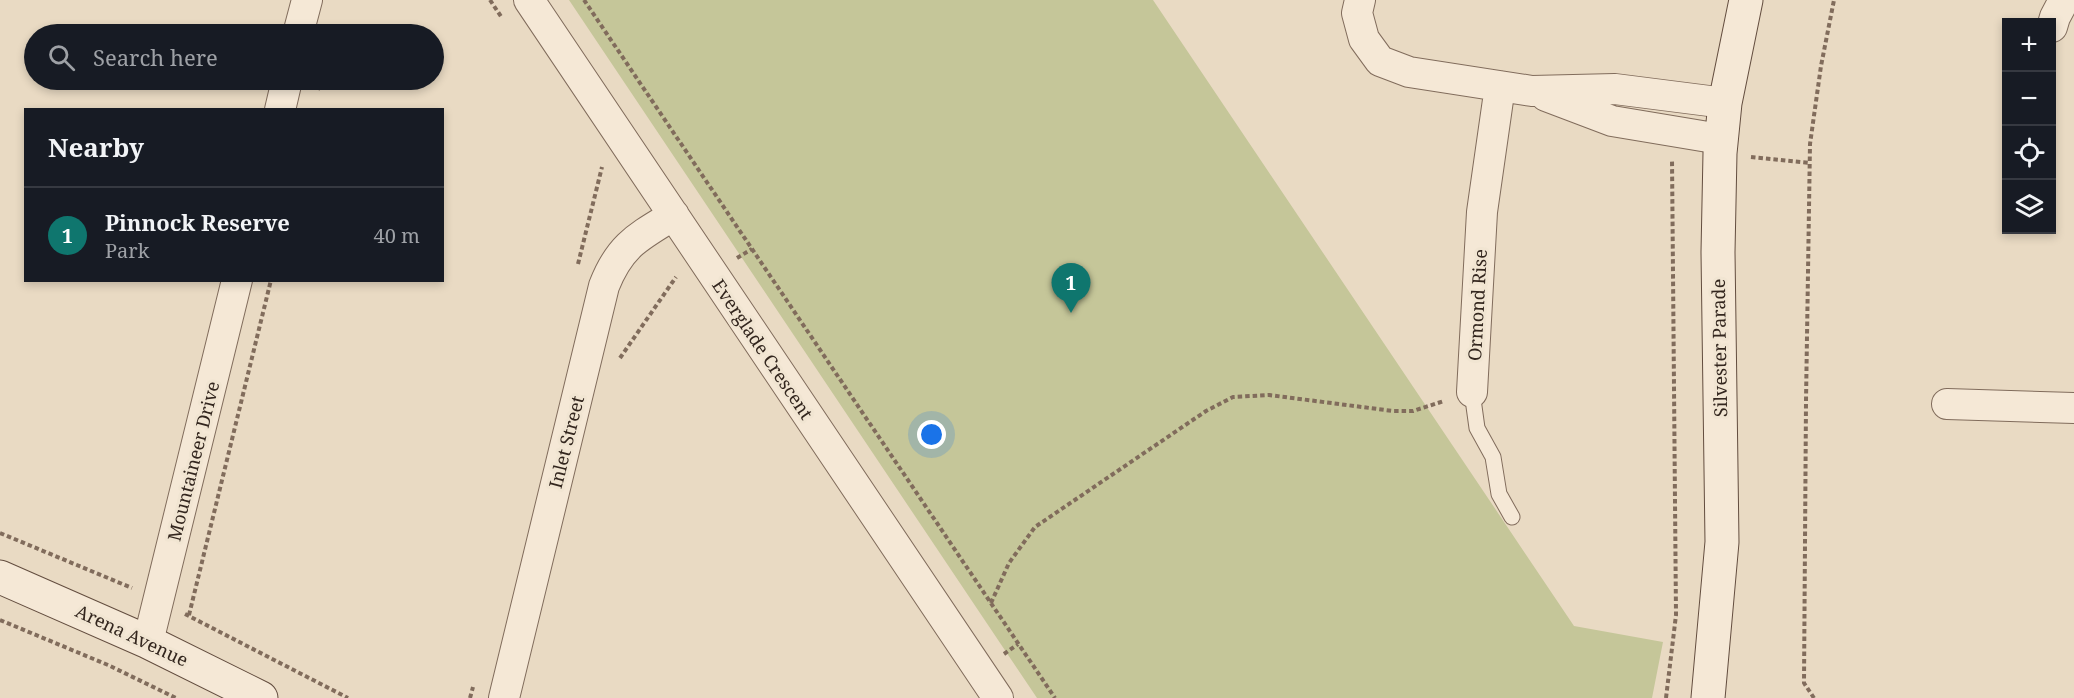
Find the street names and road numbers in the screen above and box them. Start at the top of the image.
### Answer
street label: Ormond Rise [1462,249,1492,361]
street label: Everglade Crescent [707,274,819,424]
street label: Silvester Parade [1706,279,1732,417]
street label: Mountaineer Drive [162,379,224,543]
street label: Inlet Street [543,393,589,491]
street label: Arena Avenue [72,598,192,672]

